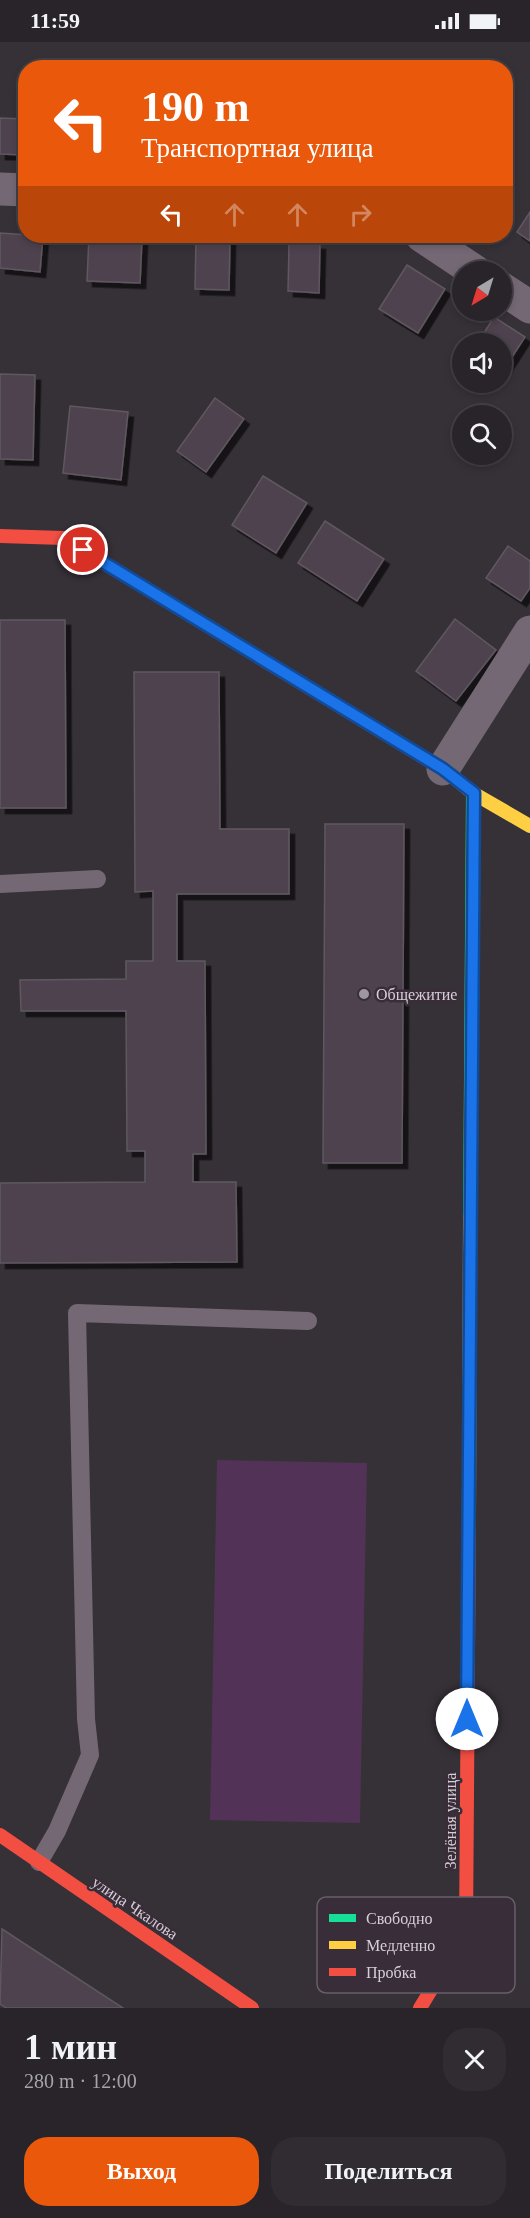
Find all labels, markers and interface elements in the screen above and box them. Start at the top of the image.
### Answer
text: 11:59 [30,8,80,33]
icon: left [42,84,120,162]
text: 190 m [141,84,250,130]
text: Транспортная улица [141,133,374,163]
icon: left [155,198,188,231]
icon: ahead [218,198,251,231]
icon: ahead [281,198,314,231]
icon: right [344,198,377,231]
north arrow [452,261,512,321]
map controls [452,261,512,465]
button: sound [452,333,512,393]
button: search [452,405,512,465]
pin [57,524,108,575]
icon: arrive [66,533,99,566]
place label: Общежитие [376,986,457,1004]
marker: Общежитие [357,987,371,1001]
position arrow [435,1687,499,1751]
street label: Зелёная улица [442,1773,460,1869]
street label: улица Чкалова [89,1873,181,1944]
legend [317,1897,515,1993]
text: Свободно [366,1910,433,1928]
text: Медленно [366,1937,435,1955]
text: Пробка [366,1964,416,1982]
text: 1 мин [24,2027,117,2067]
button: close [443,2028,506,2091]
text: 280 m · 12:00 [24,2070,137,2092]
button: Выход [24,2137,259,2206]
button: Поделиться [271,2137,506,2206]

